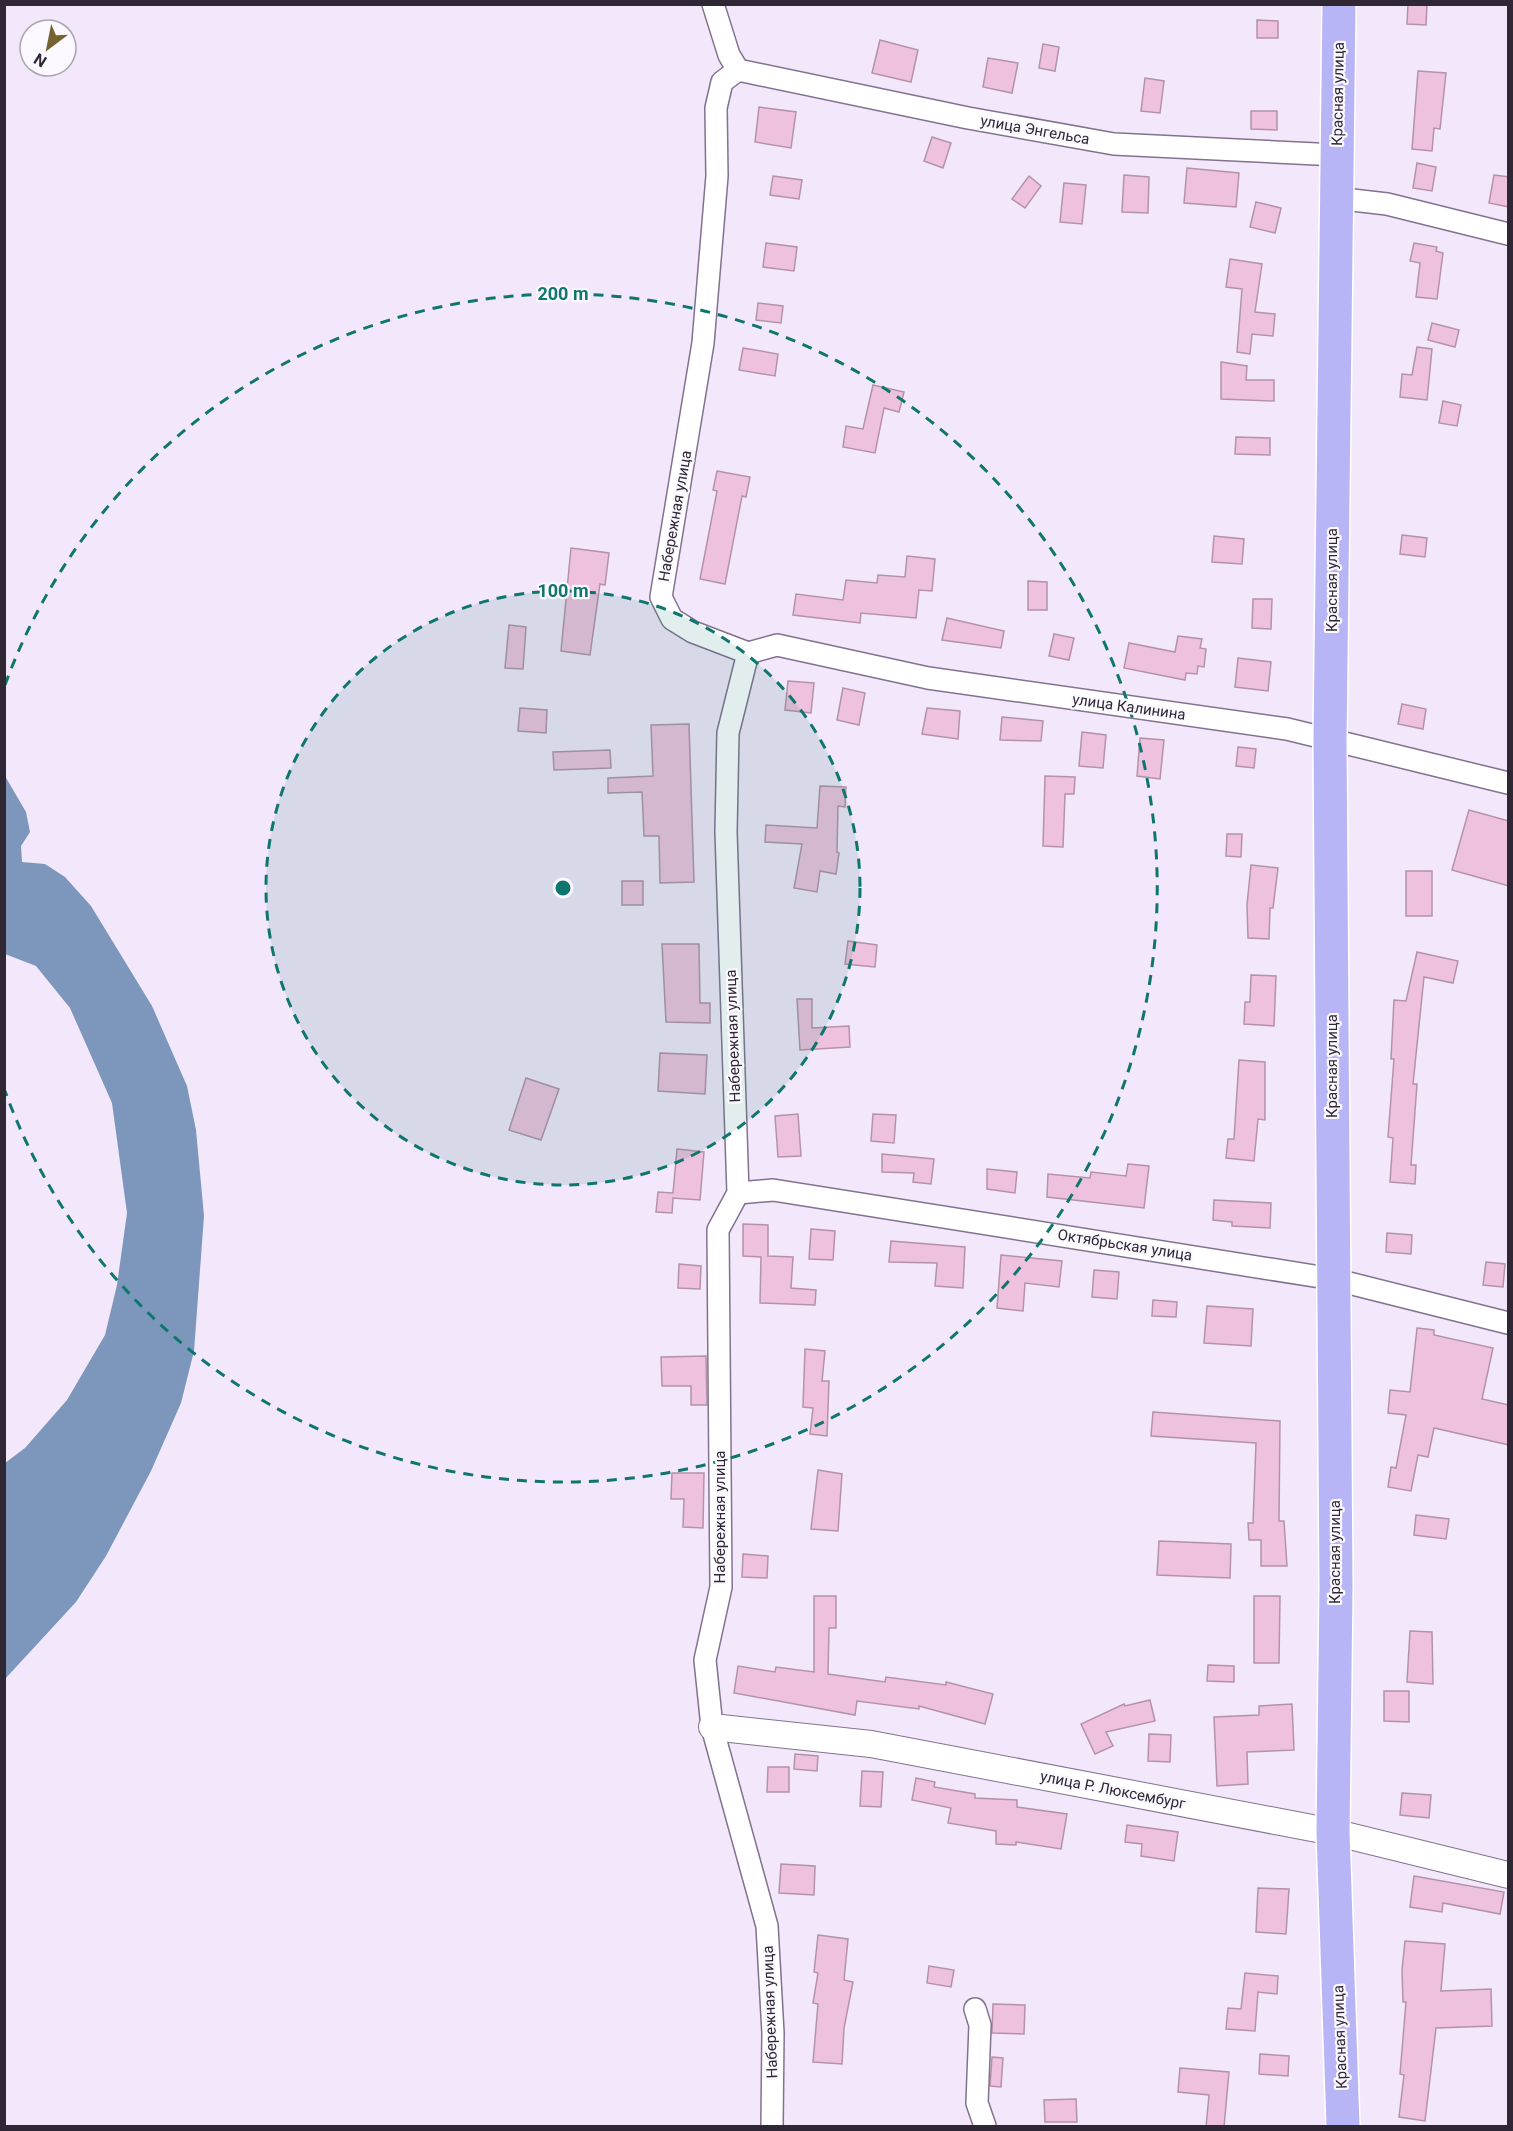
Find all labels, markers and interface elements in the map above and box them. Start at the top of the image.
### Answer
north arrow [18,18,78,78]
street label: Красная улица [1328,42,1348,146]
text: N [30,49,50,71]
street label: улица Энгельса [979,112,1091,148]
text: 200 m [537,283,589,304]
street label: Набережная улица [655,449,695,583]
street label: Красная улица [1323,528,1341,632]
text: 100 m [537,580,589,601]
street label: улица Калинина [1071,690,1187,724]
centre of rings [553,878,573,898]
street label: Набережная улица [722,969,744,1103]
street label: Красная улица [1323,1014,1341,1118]
street label: Октябрьская улица [1056,1225,1194,1265]
street label: Набережная улица [711,1451,729,1583]
street label: Красная улица [1326,1500,1344,1604]
street label: улица Р. Люксембург [1039,1767,1188,1813]
street label: Набережная улица [759,1945,781,2079]
street label: Красная улица [1329,1985,1351,2089]

